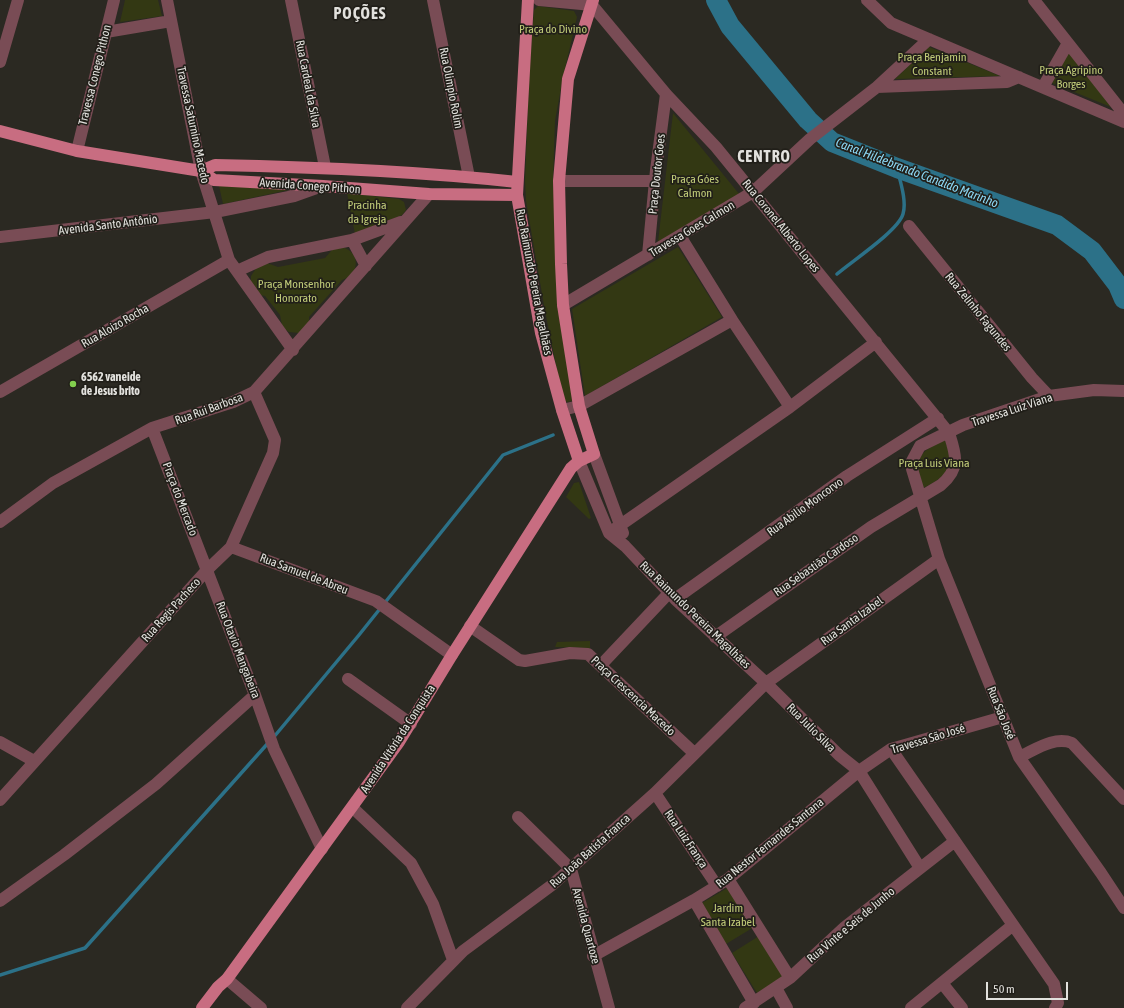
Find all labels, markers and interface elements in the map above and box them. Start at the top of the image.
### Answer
district label: POÇÕES [334,4,386,24]
park label: Praça do Divino [519,22,587,36]
street label: Travessa Conego Pithon [76,23,114,127]
street label: Rua Cardeal da Silva [292,39,324,129]
street label: Rua Olimpio Rolim [436,46,466,130]
park label: Praça Benjamin Constant [898,50,966,78]
park label: Praça Agripino Borges [1039,63,1103,91]
street label: Travessa Saturnino Macedo [174,65,212,185]
street label: Praça Doutor Goes [646,133,668,215]
water label: Canal Hildebrando Candido Marinho [833,135,1001,211]
district label: CENTRO [737,147,791,167]
park label: Praça Góes Calmon [671,172,719,200]
street label: Avenida Conego Pithon [259,175,361,197]
street label: Rua Coronel Alberto Lopes [739,177,823,275]
park label: Pracinha da Igreja [347,198,387,226]
street label: Travessa Goes Calmon [647,198,737,260]
street label: Rua Raimundo Pereira Magalhães [513,208,555,356]
street label: Avenida Santo Antônio [58,212,158,238]
street label: Rua Zelinho Fagundes [942,270,1014,354]
park label: Praça Monsenhor Honorato [258,277,334,305]
street label: Rua Aloizo Rocha [79,301,151,351]
place label: 6562 vaneide de Jesus brito [81,370,141,398]
marker: 6562 vaneide de Jesus brito [68,379,78,389]
street label: Rua Rui Barbosa [173,390,245,428]
street label: Travessa Luiz Viana [970,390,1054,430]
park label: Praça Luis Viana [898,456,970,470]
street label: Praça do Mercado [159,460,201,538]
street label: Rua Abilio Moncorvo [764,475,846,539]
street label: Rua Sebastião Cardoso [771,530,861,600]
street label: Rua Samuel de Abreu [258,551,350,597]
street label: Rua Raimundo Pereira Magalhães [637,558,753,672]
street label: Rua Regis Pacheco [138,575,204,645]
street label: Rua Santa Izabel [818,594,886,648]
street label: Rua Otavio Mangabeira [213,599,263,701]
street label: Praça Crescencia Macedo [588,653,678,739]
street label: Avenida Vitória da Conquista [358,682,438,796]
street label: Rua São José [984,684,1018,742]
street label: Rua Julio Silva [784,701,838,755]
street label: Travessa São José [889,721,967,757]
street label: Rua Nestor Fernandes Santana [713,795,827,891]
street label: Rua Luiz França [661,807,711,871]
street label: Rua João Batista Franca [547,811,633,891]
street label: Rua Vinte e Seis de Junho [804,884,898,966]
street label: Avenida Quartoze [569,886,603,966]
park label: Jardim Santa Izabel [701,901,755,929]
scale bar [988,974,1070,1000]
text: 50 m [993,982,1015,996]

